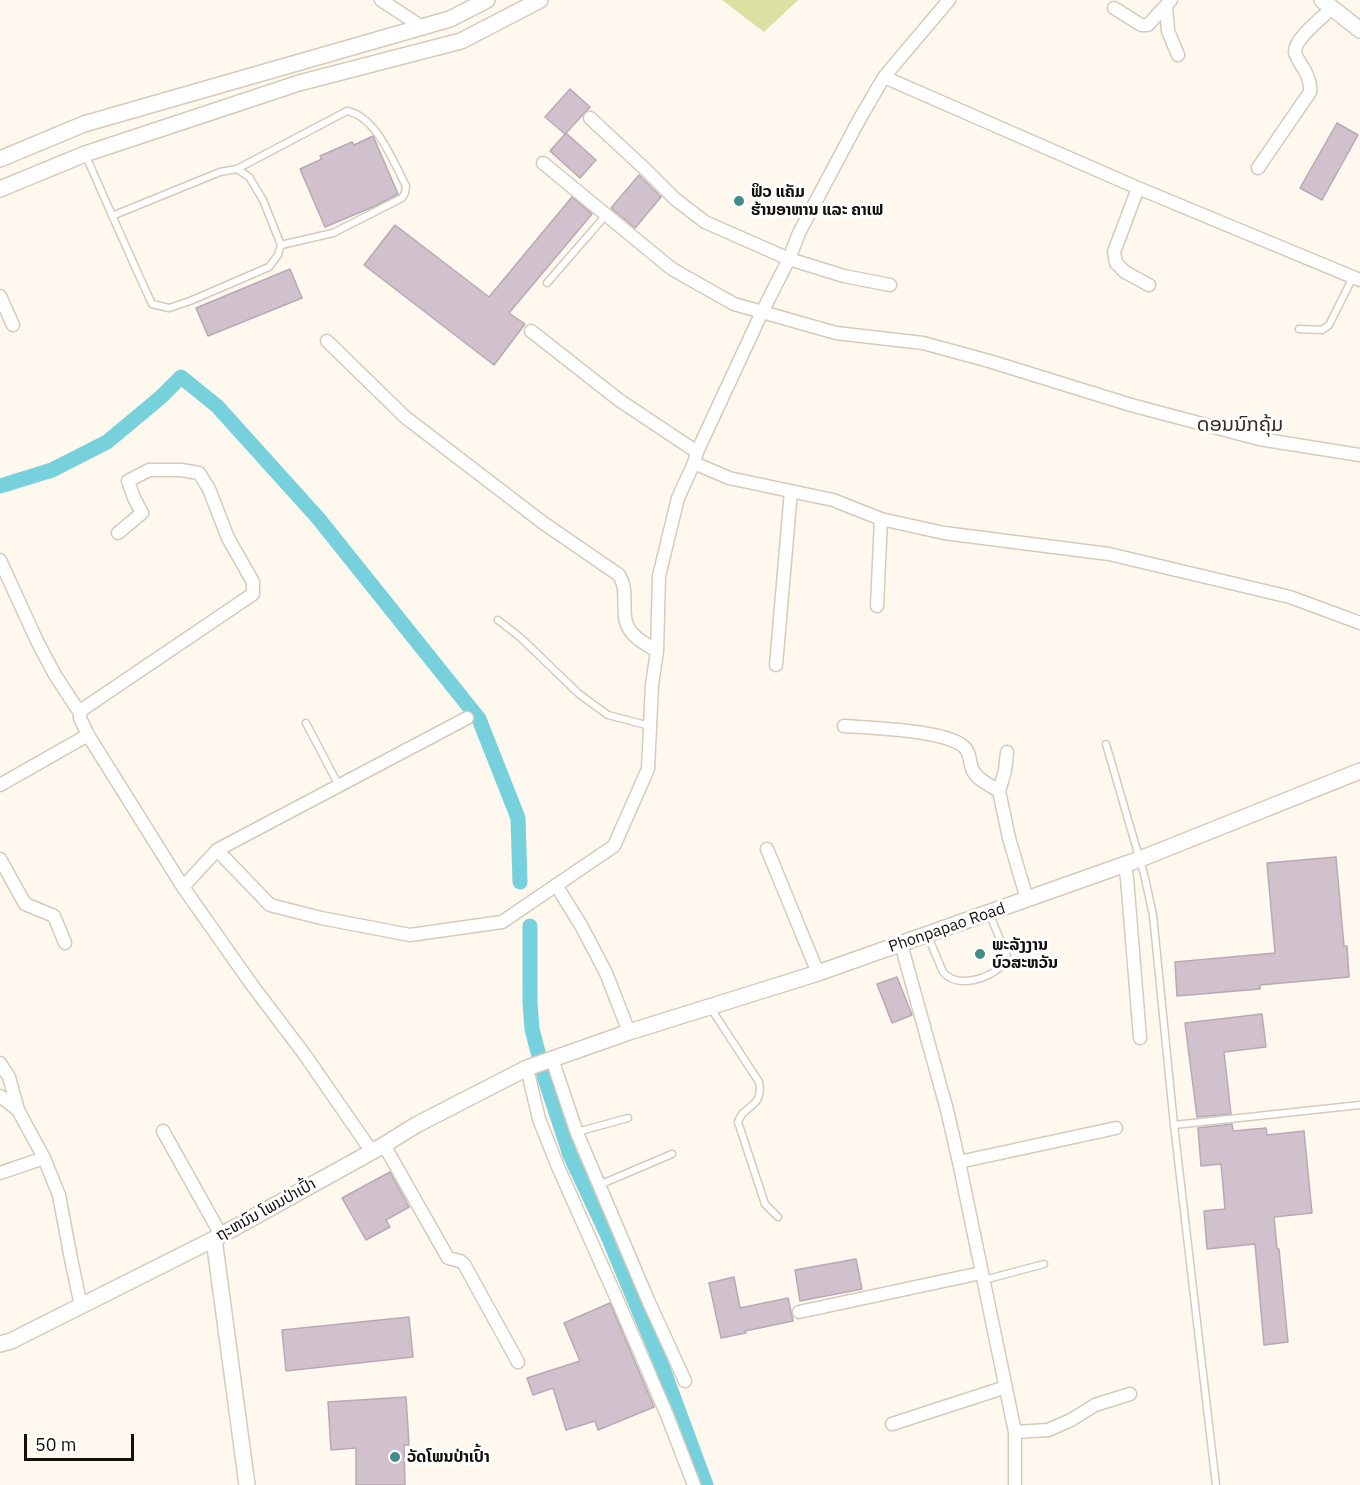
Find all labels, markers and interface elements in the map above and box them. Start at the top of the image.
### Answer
place label: ຟິວ ແຄັມ ຮ້ານອາຫານ ແລະ ຄາເຟ [751,182,883,220]
marker: ຟິວ ແຄັມ ຮ້ານອາຫານ ແລະ ຄາເຟ [732,194,746,208]
district label: ດອນນົກຄຸ້ມ [1197,413,1283,437]
street label: Phonpapao Road [886,899,1008,957]
place label: ພະລັງງານ ບົວສະຫວັນ [992,935,1058,973]
marker: ພະລັງງານ ບົວສະຫວັນ [973,947,987,961]
street label: ຖະຫນົນ ໂພນປ່າເປົ້າ [213,1175,319,1245]
scale bar [27,1422,136,1460]
text: 50 m [35,1433,77,1456]
place label: ວັດໂພນປ່າເປົ້າ [407,1447,490,1467]
marker: ວັດໂພນປ່າເປົ້າ [388,1450,402,1464]

